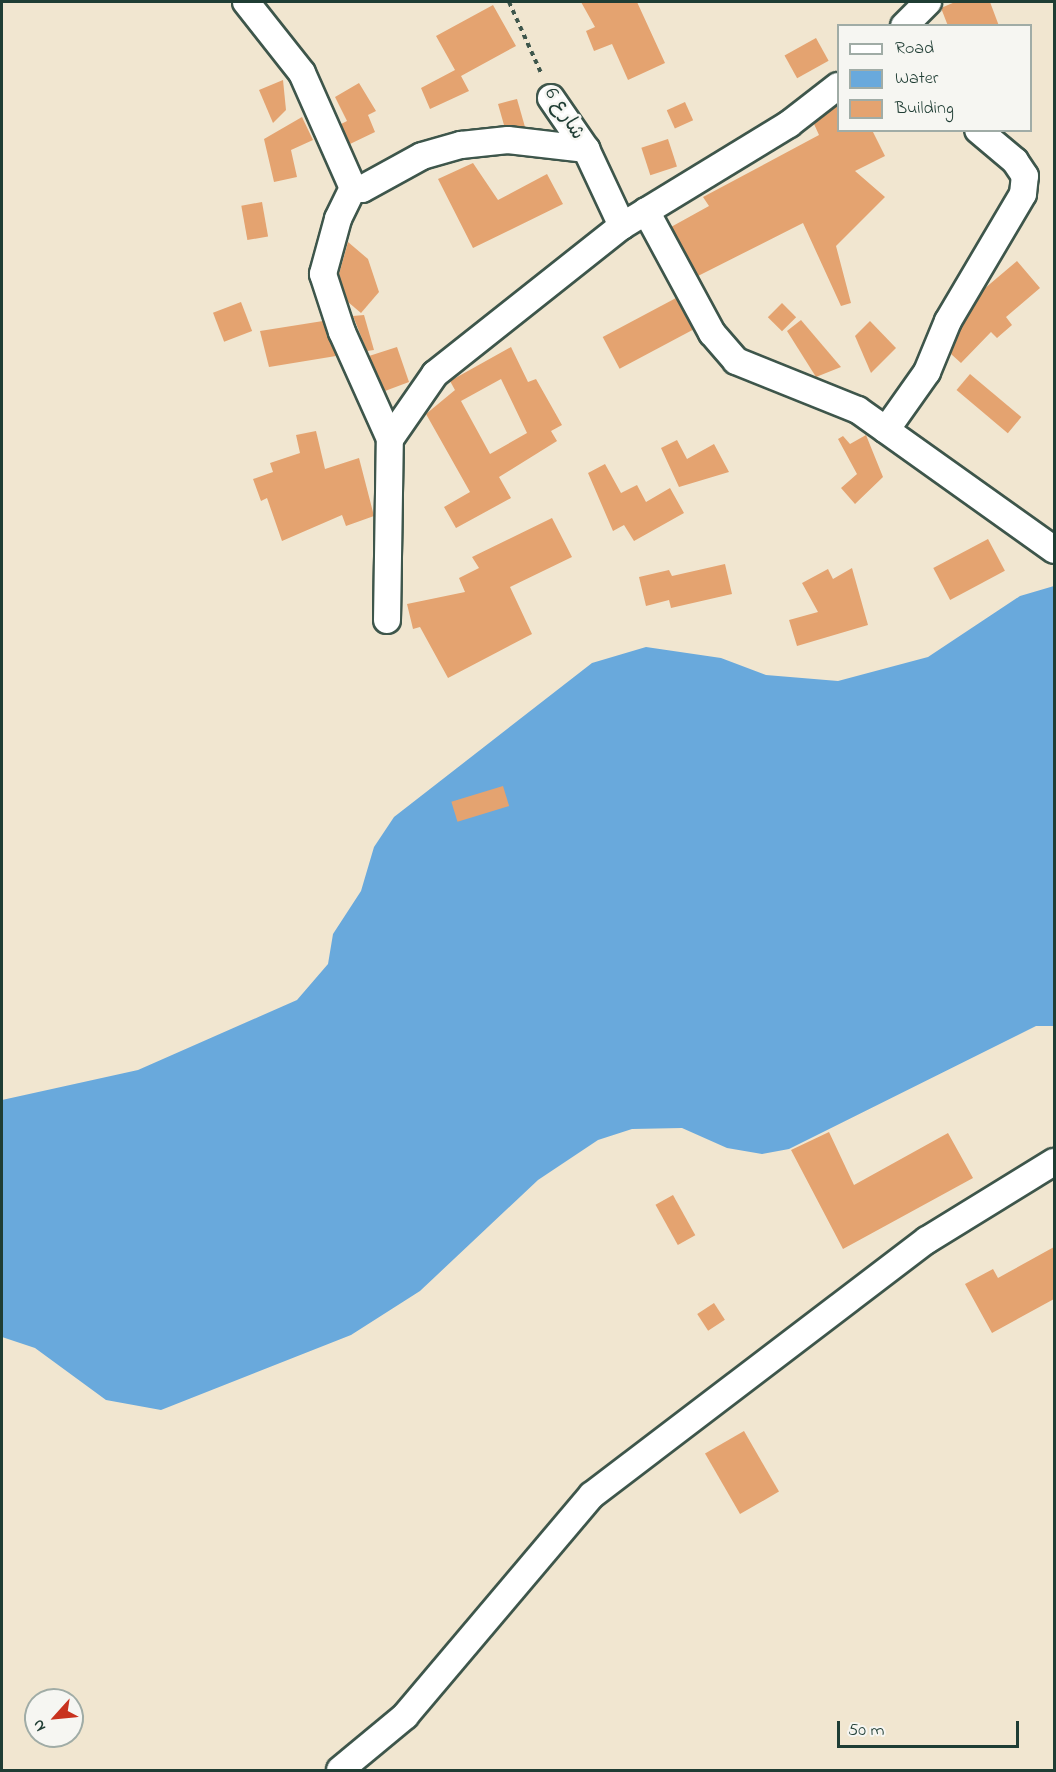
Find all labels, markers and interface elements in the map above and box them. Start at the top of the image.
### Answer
legend [837,24,1032,132]
text: Road [895,36,934,62]
text: Water [895,66,938,92]
street label: شارع 6 [539,83,589,145]
text: Building [895,96,954,122]
north arrow [24,1688,84,1748]
scale bar [840,1709,1022,1747]
text: N [27,1715,53,1736]
text: 50 m [848,1718,885,1744]

